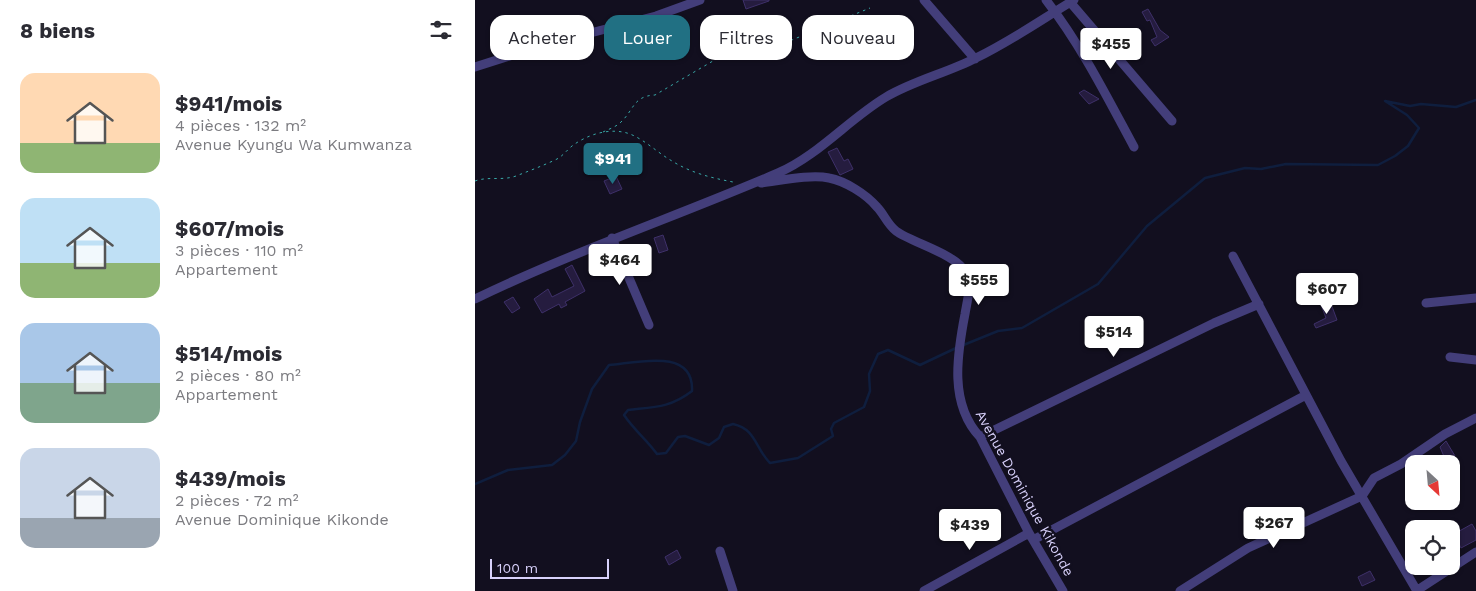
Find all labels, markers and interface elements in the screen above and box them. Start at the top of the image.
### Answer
chip: Acheter [490,15,594,60]
chip: Louer [604,15,690,60]
chip: Filtres [700,15,792,60]
chip: Nouveau [802,15,914,60]
icon: filters [427,16,455,44]
text: 8 biens [20,18,95,43]
pin: $455 [1081,28,1141,70]
text: $455 [1091,34,1131,53]
text: $941/mois [175,91,282,116]
icon: home [60,93,120,153]
text: 4 pièces · 132 m² [175,116,306,135]
text: Avenue Kyungu Wa Kumwanza [175,135,412,154]
pin: $941 [583,142,643,185]
text: $941 [595,149,631,168]
text: $607/mois [175,216,284,241]
icon: home [60,218,120,278]
text: 3 pièces · 110 m² [175,241,303,260]
pin: $464 [590,244,650,286]
text: $464 [600,250,640,269]
text: Appartement [175,260,278,279]
pin: $555 [949,264,1009,306]
text: $555 [960,270,998,289]
pin: $607 [1297,272,1357,315]
text: $607 [1307,279,1347,298]
pin: $514 [1084,316,1144,358]
text: $514 [1096,322,1132,341]
text: $514/mois [175,341,282,366]
icon: home [60,343,120,403]
text: 2 pièces · 80 m² [175,366,301,385]
text: Appartement [175,385,278,404]
street label: Avenue Dominique Kikonde [973,407,1077,579]
north arrow [1405,455,1460,510]
map controls [1405,455,1460,575]
text: $439/mois [175,466,286,491]
icon: home [60,468,120,528]
text: 2 pièces · 72 m² [175,491,299,510]
pin: $267 [1244,506,1304,549]
pin: $439 [940,508,1000,551]
text: Avenue Dominique Kikonde [175,510,389,529]
text: $267 [1254,513,1294,532]
text: $439 [950,515,990,534]
button: locate [1405,520,1460,575]
scale bar [490,556,609,579]
text: 100 m [497,560,538,576]

